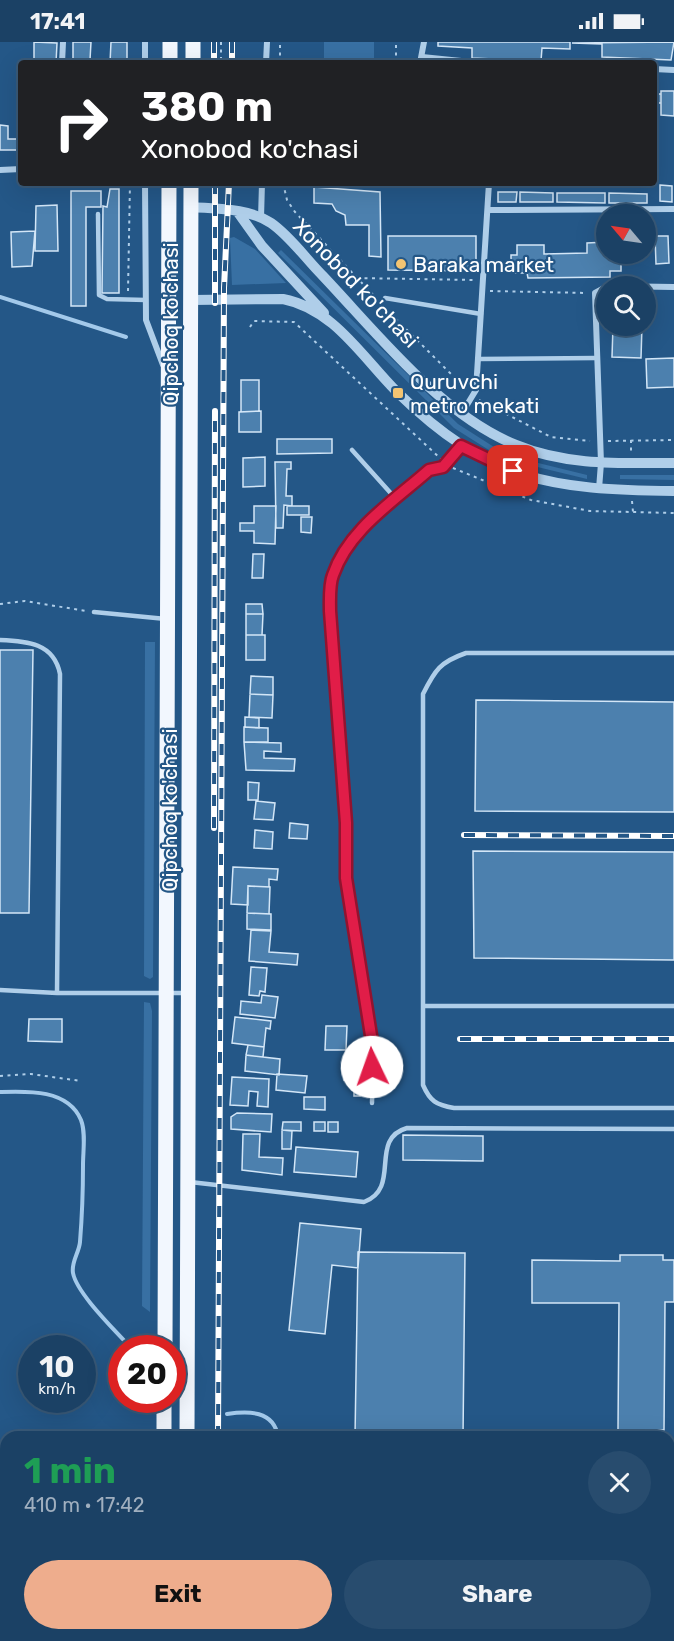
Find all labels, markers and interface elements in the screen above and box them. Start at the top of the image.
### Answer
text: 17:41 [30,8,85,35]
text: 380 m [141,82,273,132]
icon: right [42,84,120,162]
text: Xonobod ko'chasi [141,133,359,165]
north arrow [596,204,656,264]
map controls [596,204,656,336]
street label: Xonobod ko'chasi [288,213,424,353]
street label: Qipchoq ko'chasi [158,242,183,406]
place label: Baraka market [413,252,554,277]
marker: Baraka market [394,257,408,271]
button: search [596,276,656,336]
place label: Quruvchi metro mekati [410,369,539,418]
marker: Quruvchi metro mekati [391,386,405,400]
pin [487,445,538,496]
icon: arrive [496,454,529,487]
street label: Qipchoq ko'chasi [157,728,182,892]
position arrow [340,1035,404,1099]
speed limit sign: 20 [108,1335,186,1413]
text: 10 [39,1349,75,1385]
text: km/h [38,1380,76,1398]
text: 1 min [24,1449,116,1492]
button: close [588,1451,651,1514]
text: 410 m · 17:42 [24,1493,144,1517]
button: Exit [24,1560,332,1629]
button: Share [344,1560,651,1629]

